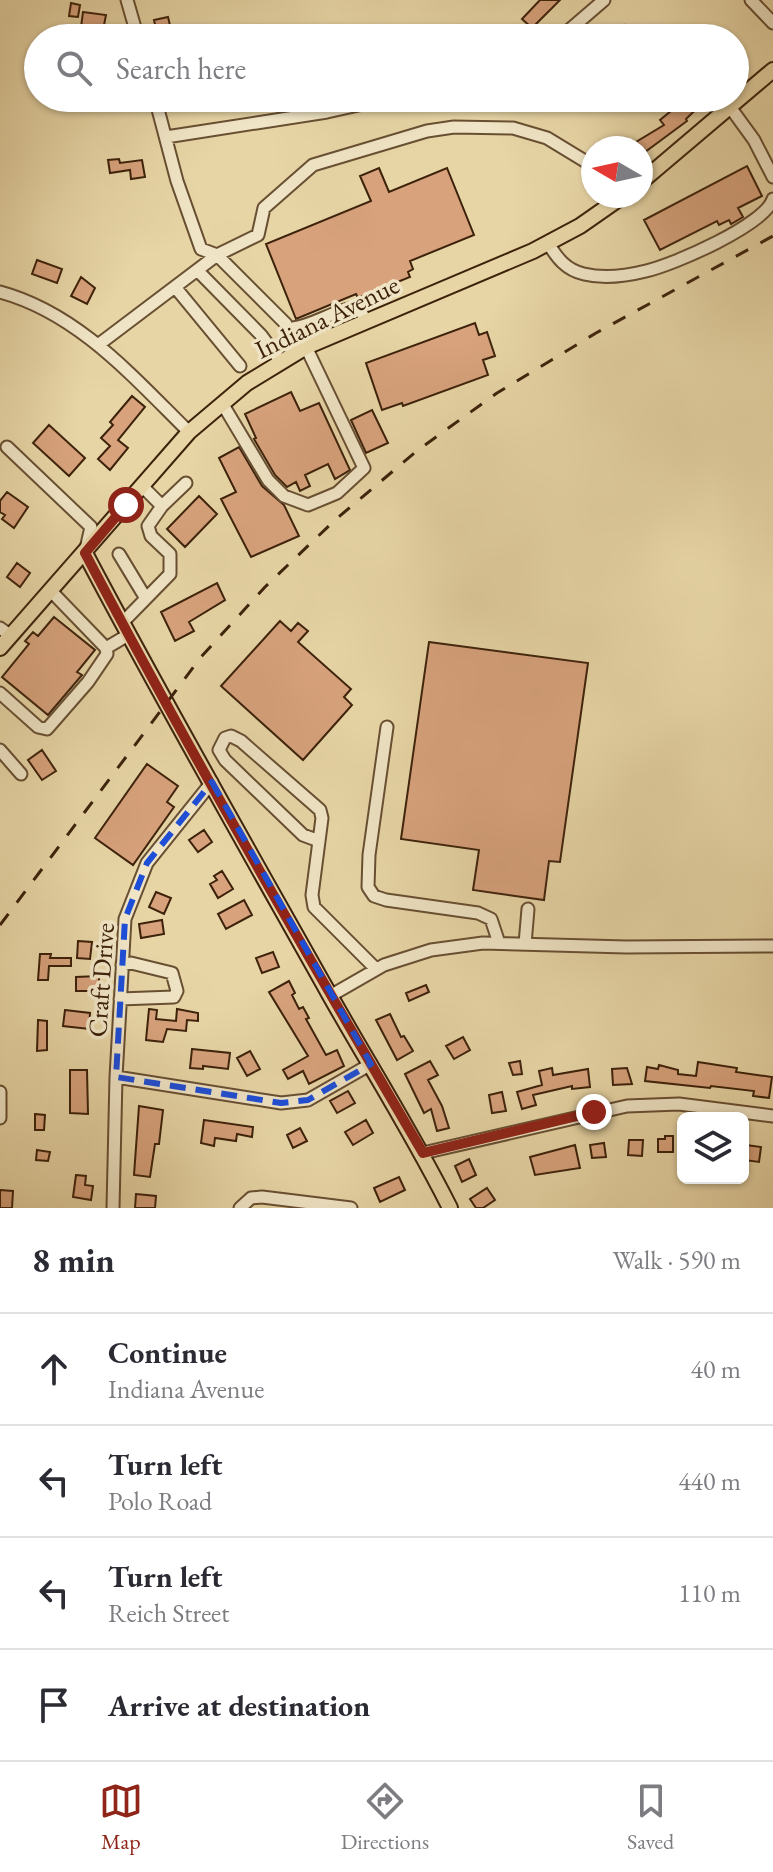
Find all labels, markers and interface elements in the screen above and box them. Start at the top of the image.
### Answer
search box [24,24,749,112]
icon: search [52,46,96,90]
text: Search here [116,49,246,88]
north arrow [581,136,653,208]
street label: Indiana Avenue [249,267,405,367]
route start [108,487,144,523]
street label: Craft Drive [80,922,122,1038]
route end [576,1094,612,1130]
map controls [677,1112,749,1184]
button: layers [677,1112,749,1184]
text: 8 min [32,1238,115,1282]
text: Walk · 590 m [613,1243,741,1277]
text: Continue [108,1333,227,1372]
icon: ahead [32,1347,76,1391]
text: 40 m [691,1352,741,1386]
text: Indiana Avenue [108,1372,264,1406]
text: Turn left [108,1445,222,1484]
icon: left [32,1459,76,1503]
text: 440 m [678,1464,741,1498]
text: Polo Road [108,1484,212,1518]
text: Turn left [108,1557,222,1596]
icon: left [32,1571,76,1615]
text: 110 m [678,1576,741,1610]
text: Reich Street [108,1596,229,1630]
icon: arrive [32,1683,76,1727]
text: Arrive at destination [108,1686,370,1725]
tab: Map [99,1779,143,1856]
tab: Directions [341,1779,429,1856]
tab: Saved [627,1779,674,1856]

